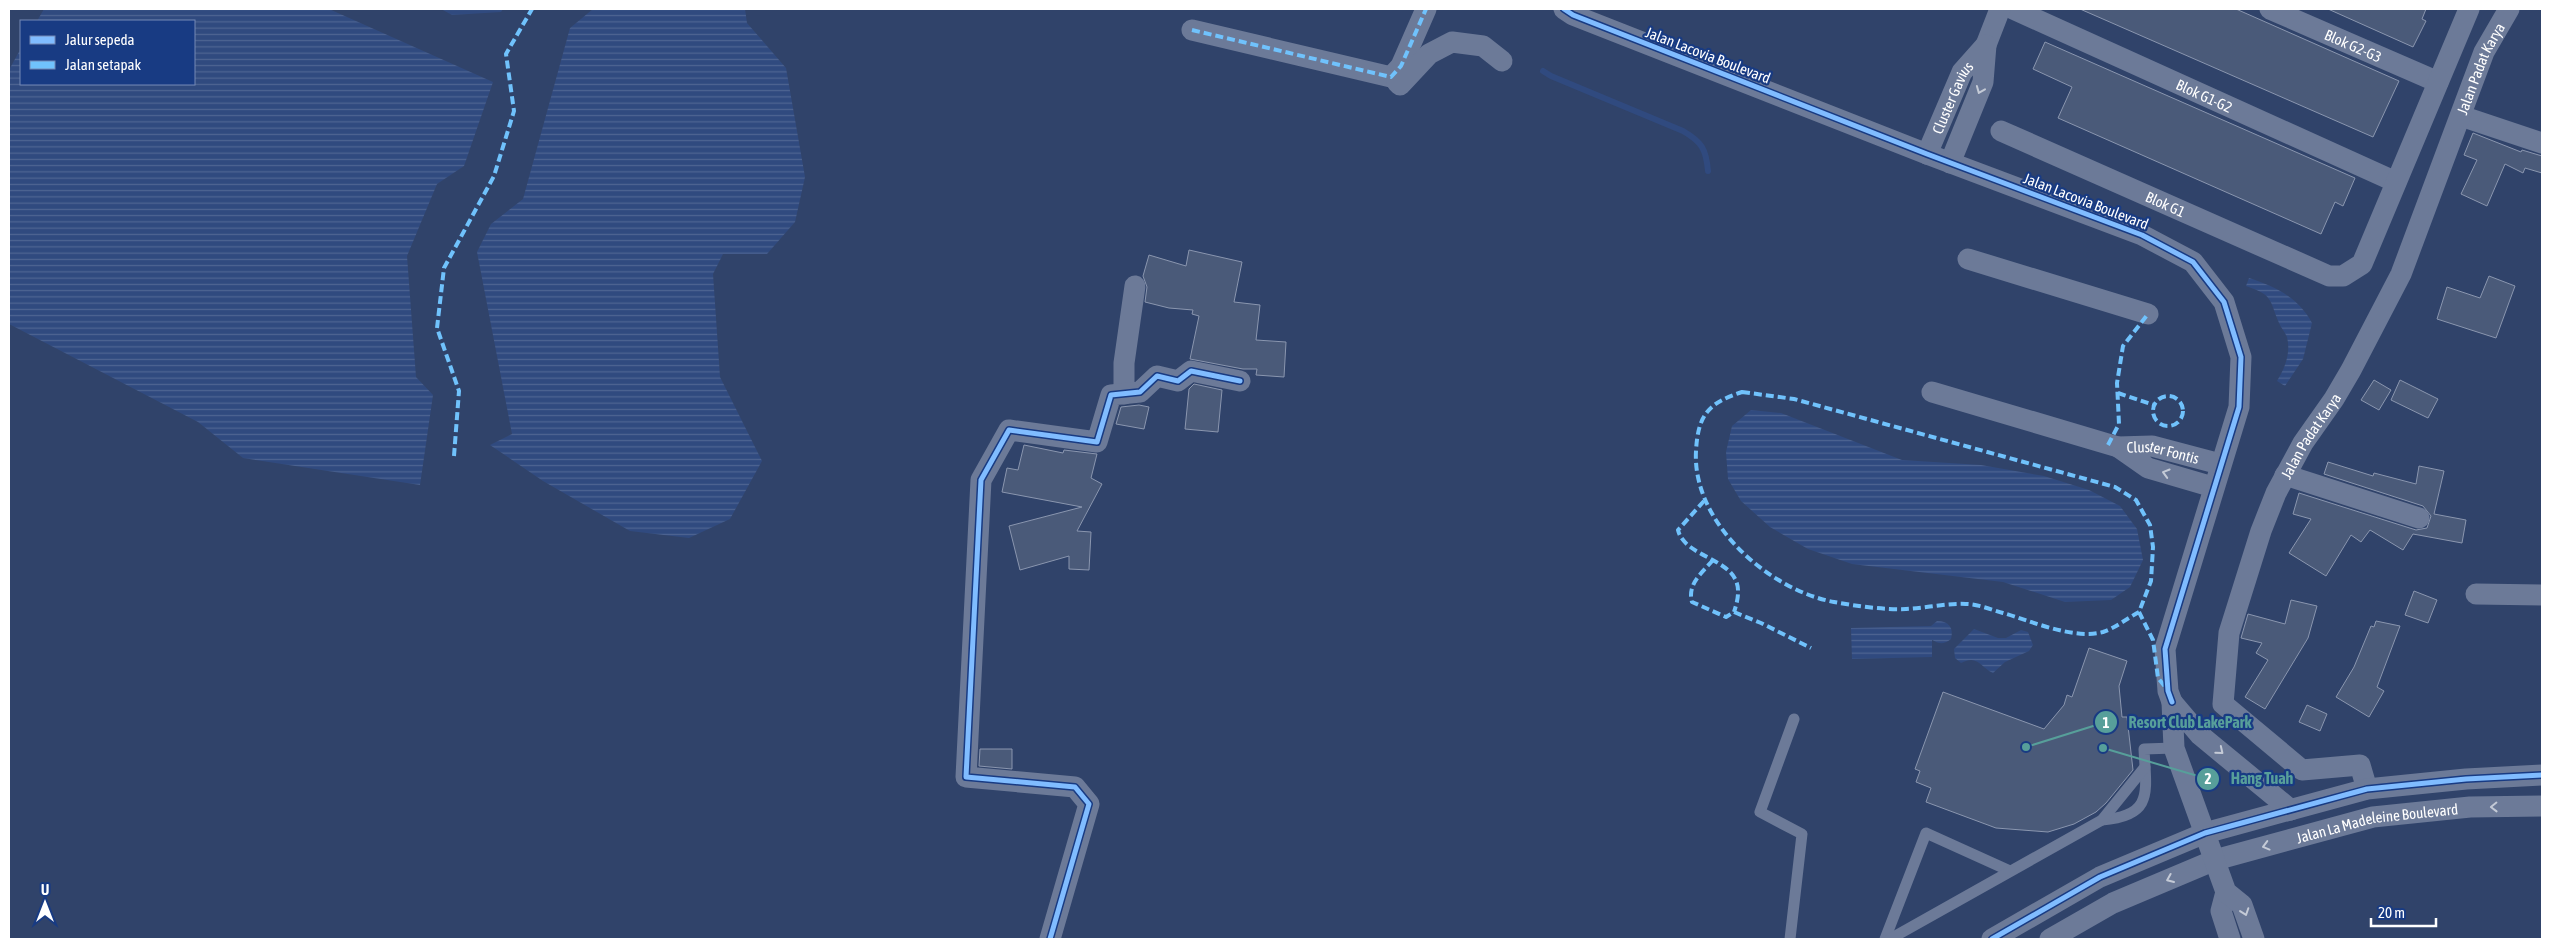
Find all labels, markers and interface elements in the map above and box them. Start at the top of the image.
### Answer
legend [20,20,195,85]
street label: Jalan Padat Karya [2453,20,2508,117]
street label: Jalan Lacovia Boulevard [1643,23,1773,87]
street label: Blok G2-G3 [2322,25,2385,65]
text: Jalur sepeda [65,31,135,48]
text: Jalan setapak [65,56,142,73]
street label: Cluster Gavius [1928,58,1976,136]
street label: Blok G1-G2 [2174,75,2235,115]
one-way arrow [1976,85,1986,94]
street label: Jalan Lacovia Boulevard [2021,169,2151,233]
street label: Blok G1 [2143,188,2188,220]
street label: Jalan Padat Karya [2277,390,2344,481]
street label: Cluster Fontis [2126,437,2201,467]
one-way arrow [2163,469,2171,479]
callout: Resort Club LakePark [2093,707,2261,738]
text: Resort Club LakePark [2128,713,2252,731]
text: 1 [2102,714,2110,731]
one-way arrow [2215,746,2224,755]
callout: Hang Tuah [2195,763,2303,794]
text: Hang Tuah [2231,769,2294,787]
text: 2 [2204,770,2212,787]
street label: Jalan La Madeleine Boulevard [2294,800,2459,846]
one-way arrow [2489,801,2497,812]
one-way arrow [2262,841,2270,851]
one-way arrow [2166,873,2175,884]
north arrow [20,878,70,928]
text: U [41,882,49,898]
scale bar [2371,896,2436,928]
text: 20 m [2378,904,2405,921]
one-way arrow [2239,908,2249,916]

